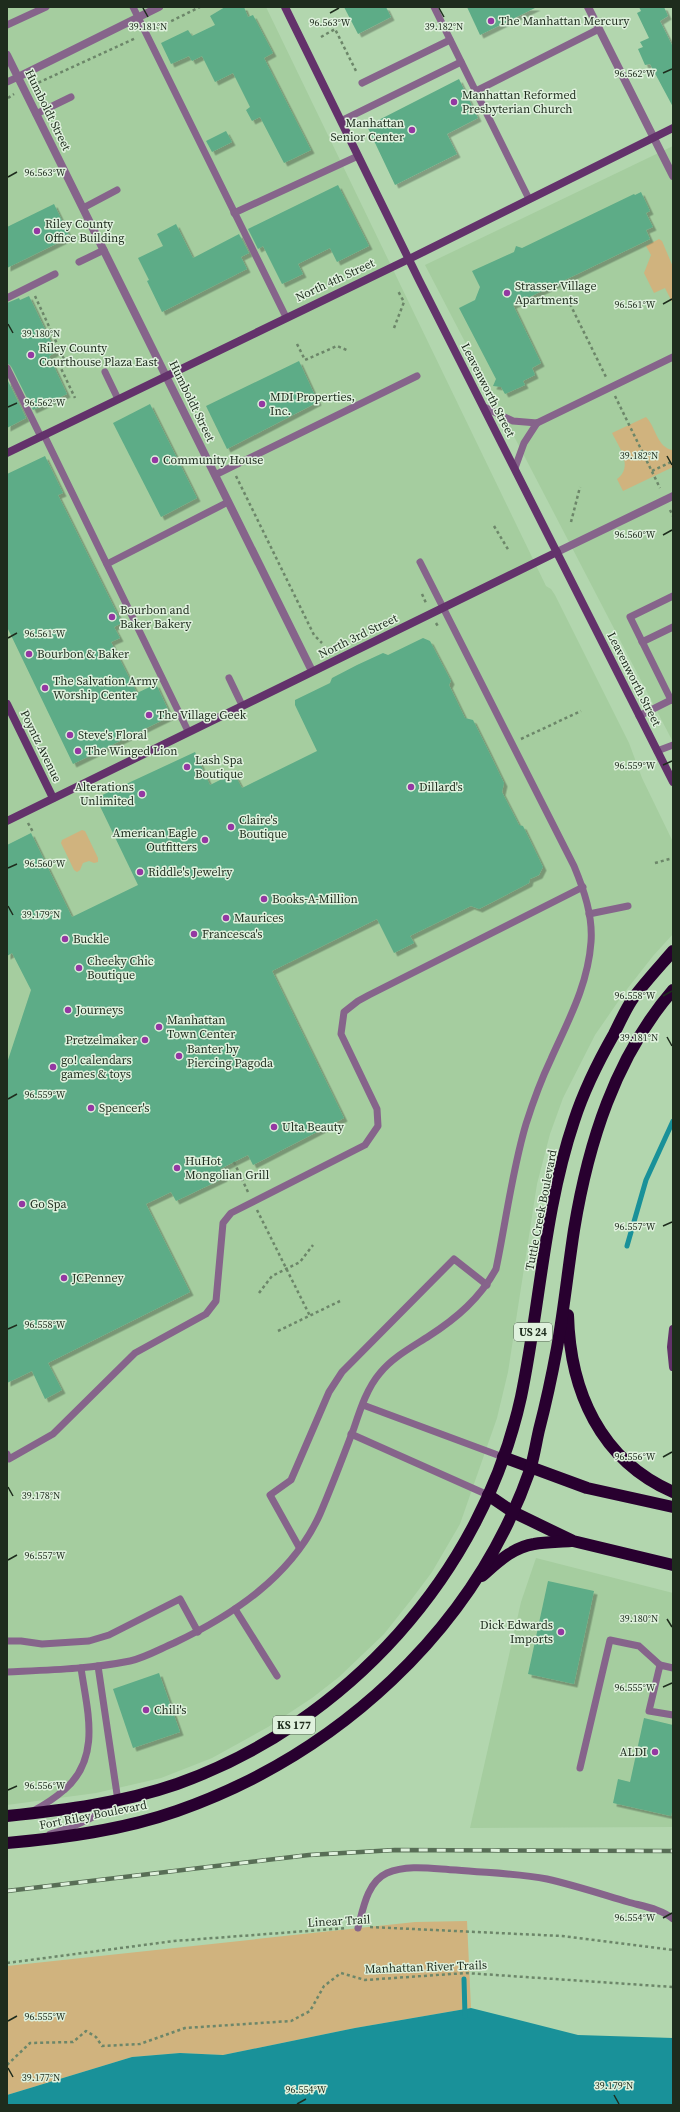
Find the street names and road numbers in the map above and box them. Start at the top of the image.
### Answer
street label: Humboldt Street [21,67,75,153]
street label: North 4th Street [293,255,377,305]
street label: Leavenworth Street [457,340,519,440]
street label: Humboldt Street [165,358,219,444]
street label: North 3rd Street [316,610,400,662]
street label: Leavenworth Street [603,629,665,729]
street label: Poyntz Avenue [17,707,65,785]
street label: Tuttle Creek Boulevard [521,1148,561,1272]
road number: US 24 [514,1323,552,1341]
road number: KS 177 [273,1716,315,1734]
street label: Fort Riley Boulevard [38,1797,148,1833]
street label: Linear Trail [307,1911,371,1931]
street label: Manhattan River Trails [365,1957,487,1977]

